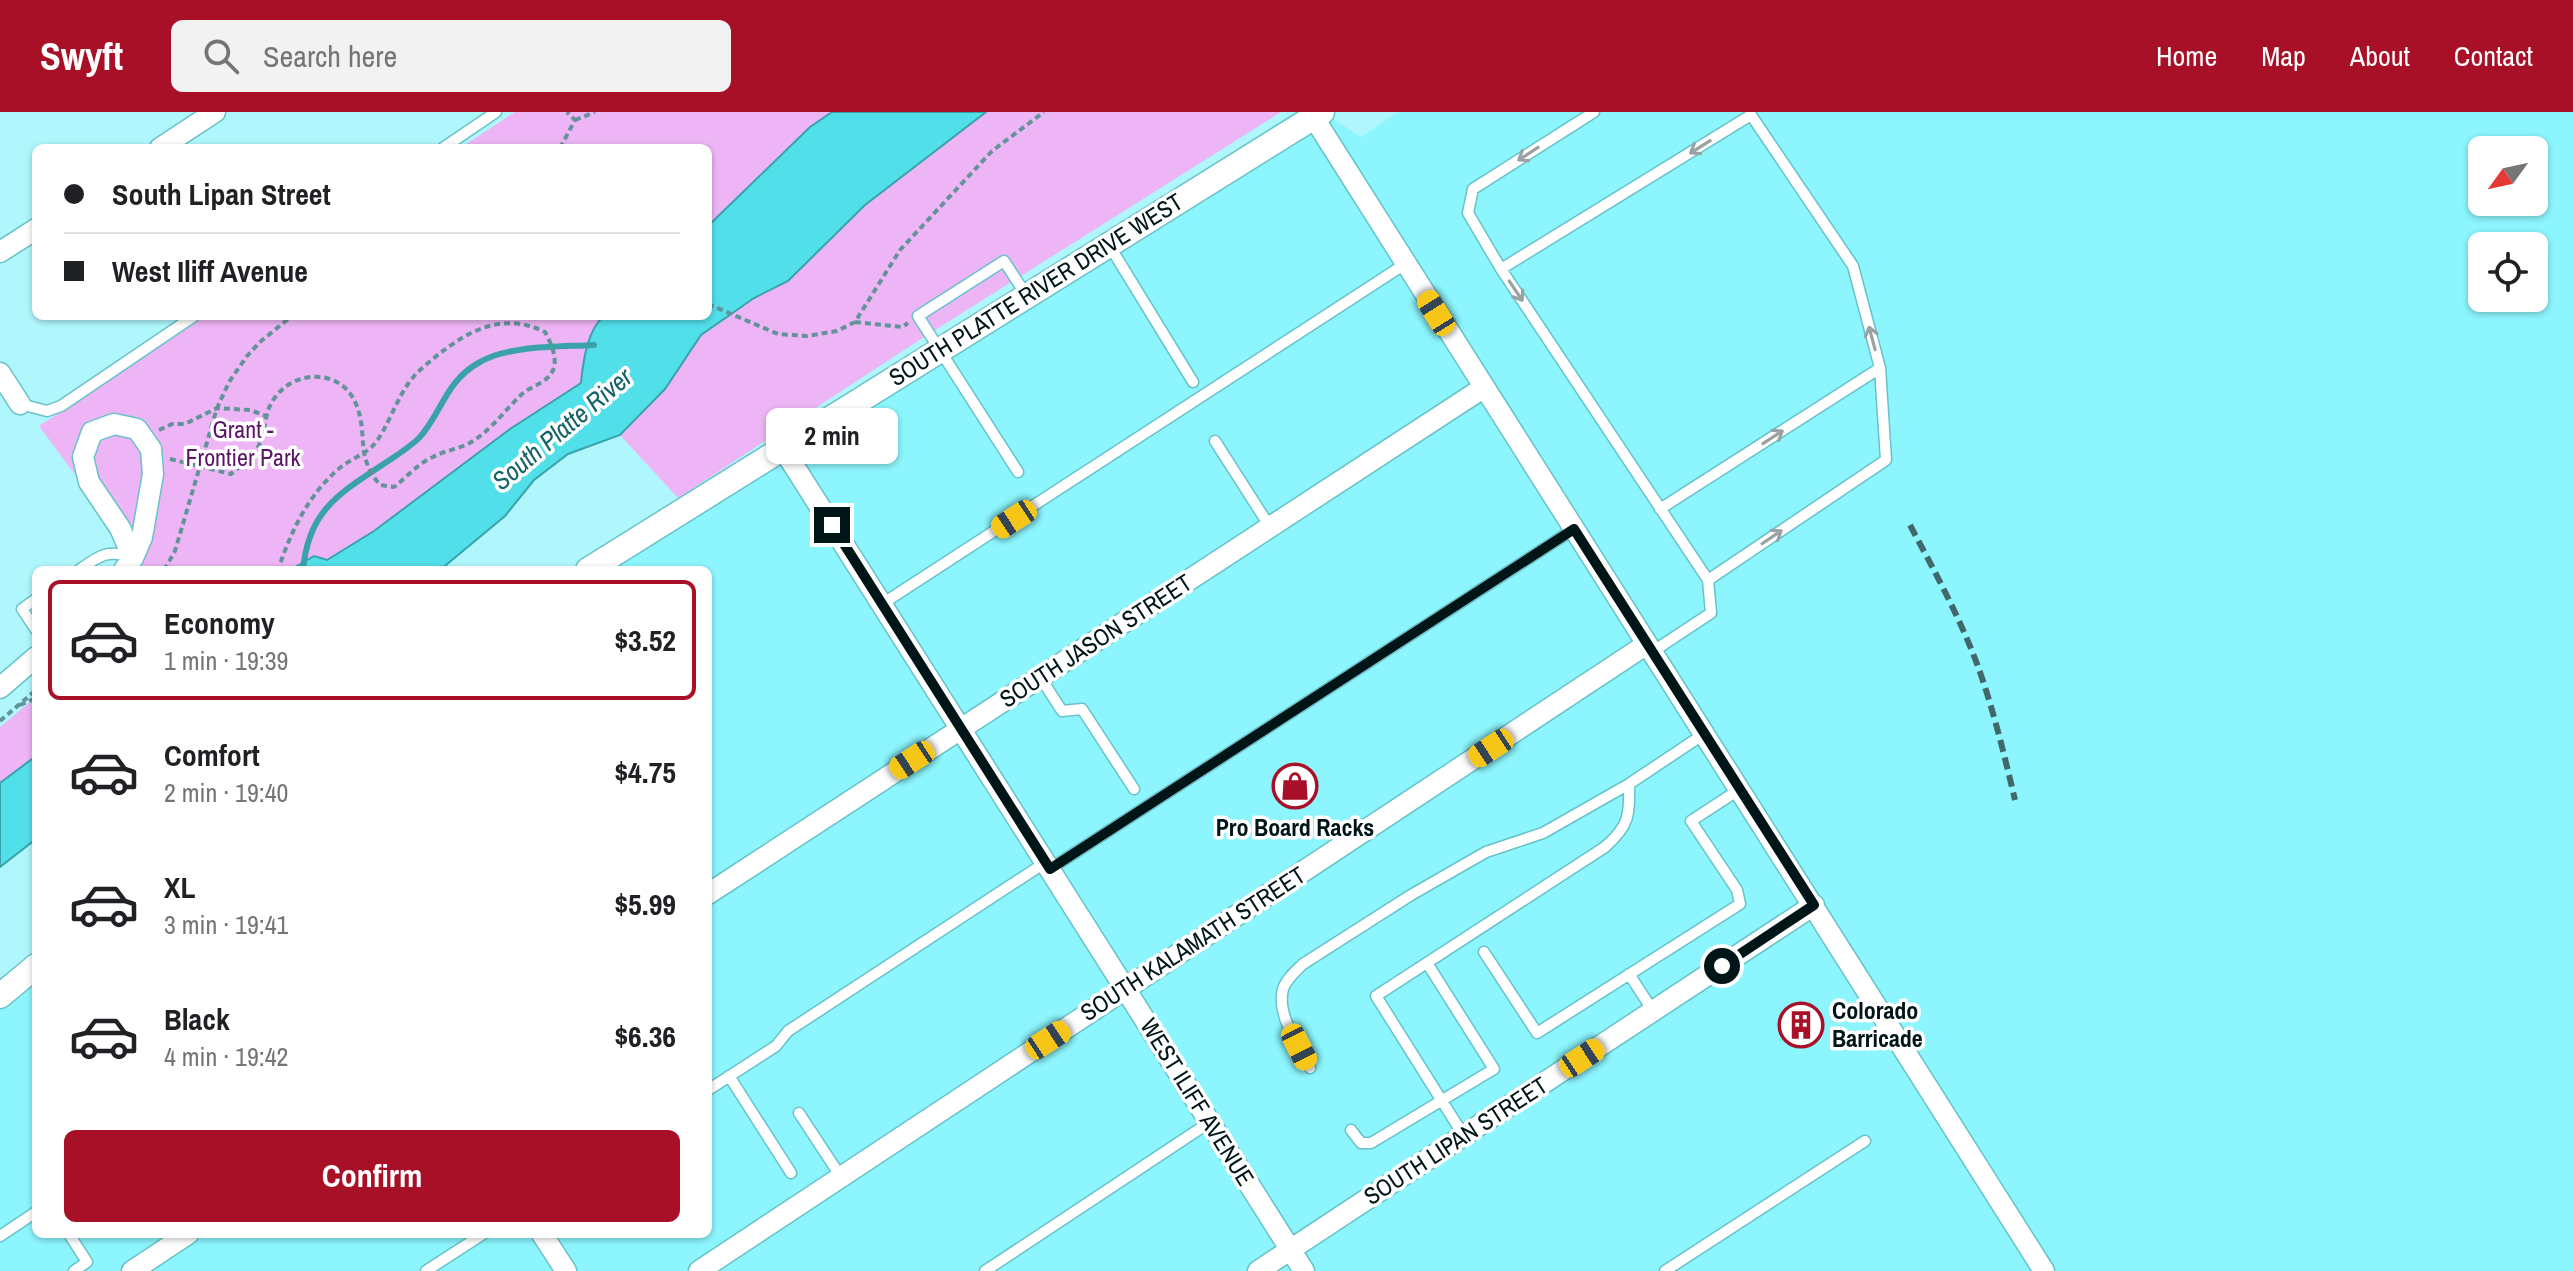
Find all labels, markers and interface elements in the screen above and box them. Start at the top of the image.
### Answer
search box [171,20,731,92]
text: Swyft [40,31,123,82]
icon: search [199,34,243,78]
text: Search here [263,36,397,76]
text: Home [2156,37,2217,75]
text: Map [2261,37,2306,75]
text: About [2350,37,2410,75]
text: Contact [2454,37,2533,75]
north arrow [2468,136,2548,216]
map controls [2468,136,2548,312]
one-way arrow [1689,139,1712,155]
one-way arrow [1517,146,1540,162]
text: South Lipan Street [112,174,331,214]
street label: SOUTH PLATTE RIVER DRIVE WEST [882,185,1188,393]
button: locate [2468,232,2548,312]
text: West Iliff Avenue [112,251,308,291]
one-way arrow [1508,279,1524,302]
car [1413,286,1459,340]
one-way arrow [1863,326,1878,351]
water label: South Platte River [484,359,640,498]
callout: 2 min [766,409,898,465]
park label: Grant - Frontier Park [186,413,301,473]
text: 2 min [804,418,860,453]
one-way arrow [1761,428,1784,444]
car [987,496,1041,542]
route end [814,507,850,543]
one-way arrow [1761,529,1783,545]
street label: SOUTH JASON STREET [993,566,1198,714]
text: Economy [164,603,275,643]
icon: car [68,604,140,676]
text: $3.52 [614,620,676,660]
text: 1 min · 19:39 [164,643,288,678]
car [1464,725,1518,771]
text: Comfort [164,735,260,775]
icon: car [68,736,140,808]
car [885,737,939,783]
text: $4.75 [614,752,676,792]
shop icon: Pro Board Racks [1271,762,1319,810]
text: 2 min · 19:40 [164,775,288,810]
place label: Pro Board Racks [1216,811,1374,843]
street label: SOUTH KALAMATH STREET [1074,858,1311,1028]
text: XL [164,867,195,907]
icon: car [68,868,140,940]
text: $5.99 [614,884,676,924]
text: 3 min · 19:41 [164,907,288,942]
route start [1704,948,1740,984]
place label: Colorado Barricade [1832,994,1923,1054]
text: Black [164,999,230,1039]
icon: car [68,1000,140,1072]
building icon: Colorado Barricade [1777,1001,1825,1049]
street label: WEST ILIFF AVENUE [1133,1012,1262,1191]
text: $6.36 [614,1016,676,1056]
car [1021,1017,1075,1063]
car [1277,1020,1321,1074]
car [1555,1035,1609,1081]
text: 4 min · 19:42 [164,1039,288,1074]
street label: SOUTH LIPAN STREET [1357,1069,1553,1212]
button: Confirm [64,1130,680,1222]

